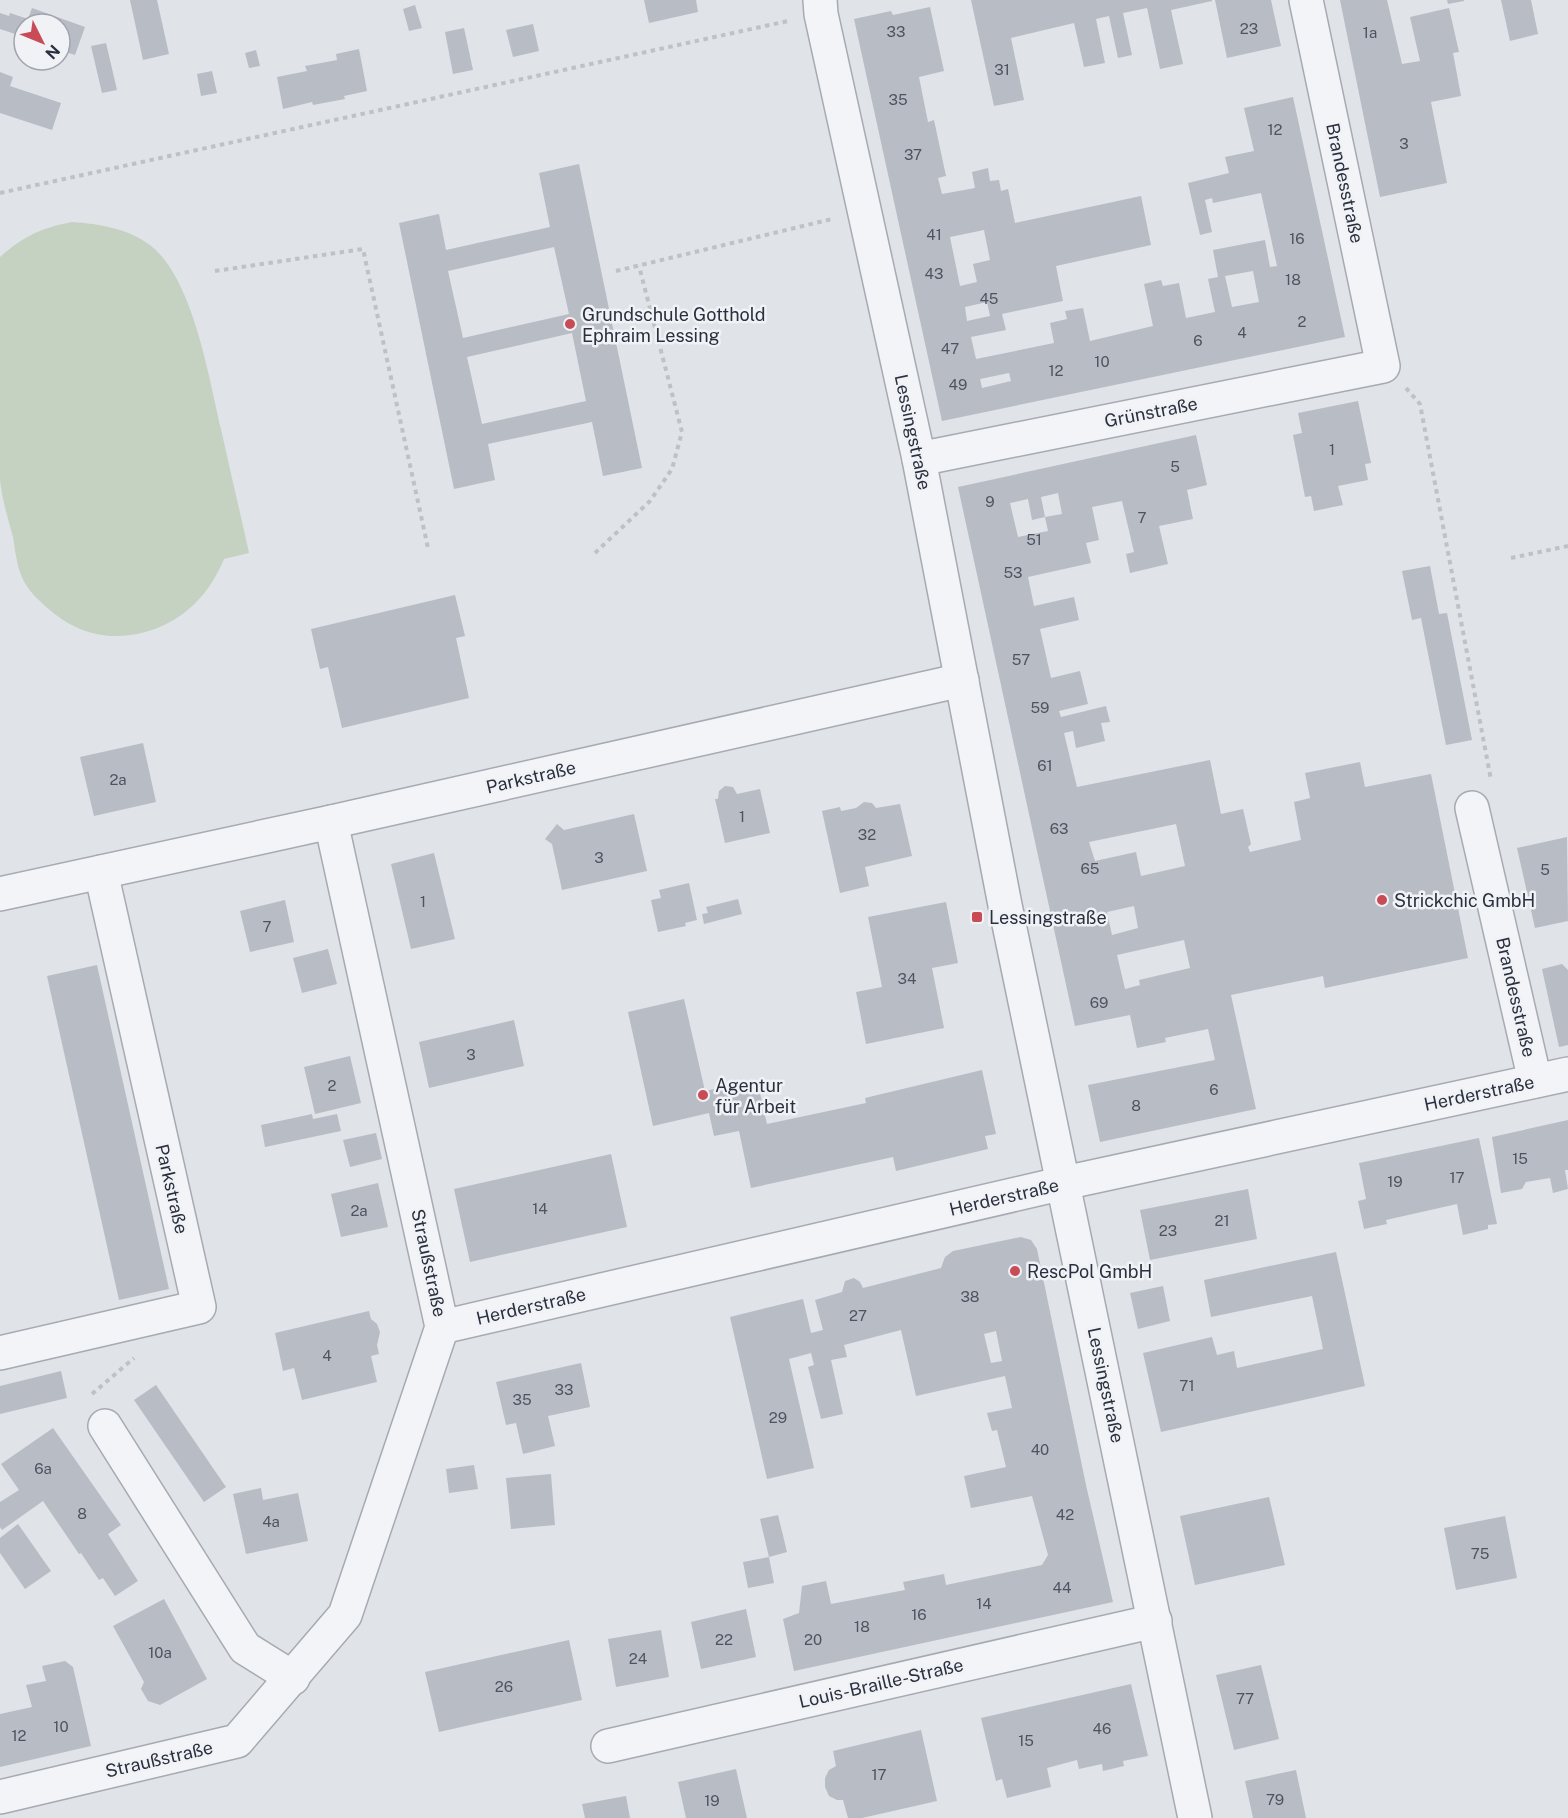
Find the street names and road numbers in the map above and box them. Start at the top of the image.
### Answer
street label: Brandesstraße [1322,121,1368,245]
street label: Lessingstraße [891,372,935,492]
street label: Grünstraße [1103,393,1199,431]
street label: Parkstraße [484,756,578,798]
street label: Brandesstraße [1492,935,1540,1059]
street label: Herderstraße [1422,1071,1536,1115]
street label: Parkstraße [151,1142,193,1236]
street label: Herderstraße [947,1174,1061,1220]
street label: Straußstraße [407,1207,451,1319]
street label: Herderstraße [474,1283,588,1329]
street label: Lessingstraße [1084,1325,1128,1445]
street label: Louis-Braille-Straße [797,1654,965,1712]
street label: Straußstraße [103,1736,215,1782]

